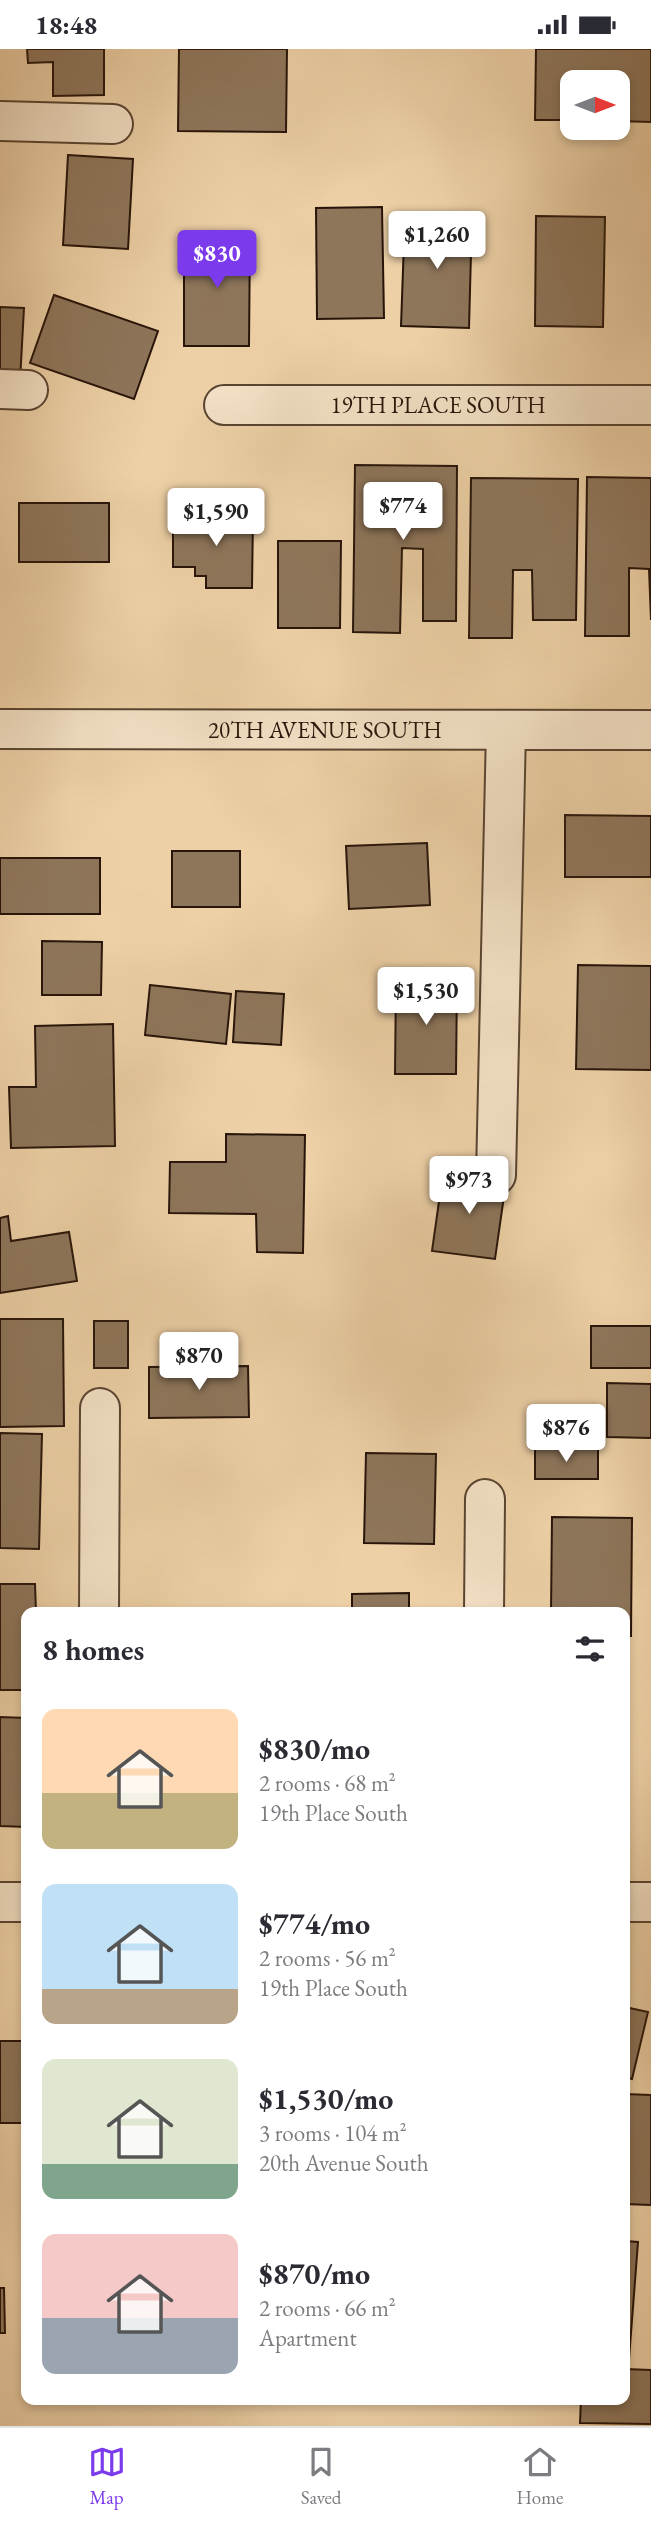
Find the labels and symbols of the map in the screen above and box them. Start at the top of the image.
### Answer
north arrow [560,70,630,140]
pin: $1,260 [380,211,494,271]
pin: $830 [176,231,258,290]
street label: 19TH PLACE SOUTH [330,390,546,420]
pin: $774 [362,483,444,542]
pin: $1,590 [159,489,273,548]
street label: 20TH AVENUE SOUTH [208,715,442,745]
pin: $1,530 [369,967,483,1027]
pin: $973 [428,1157,510,1216]
pin: $870 [158,1333,240,1392]
pin: $876 [525,1405,607,1464]

